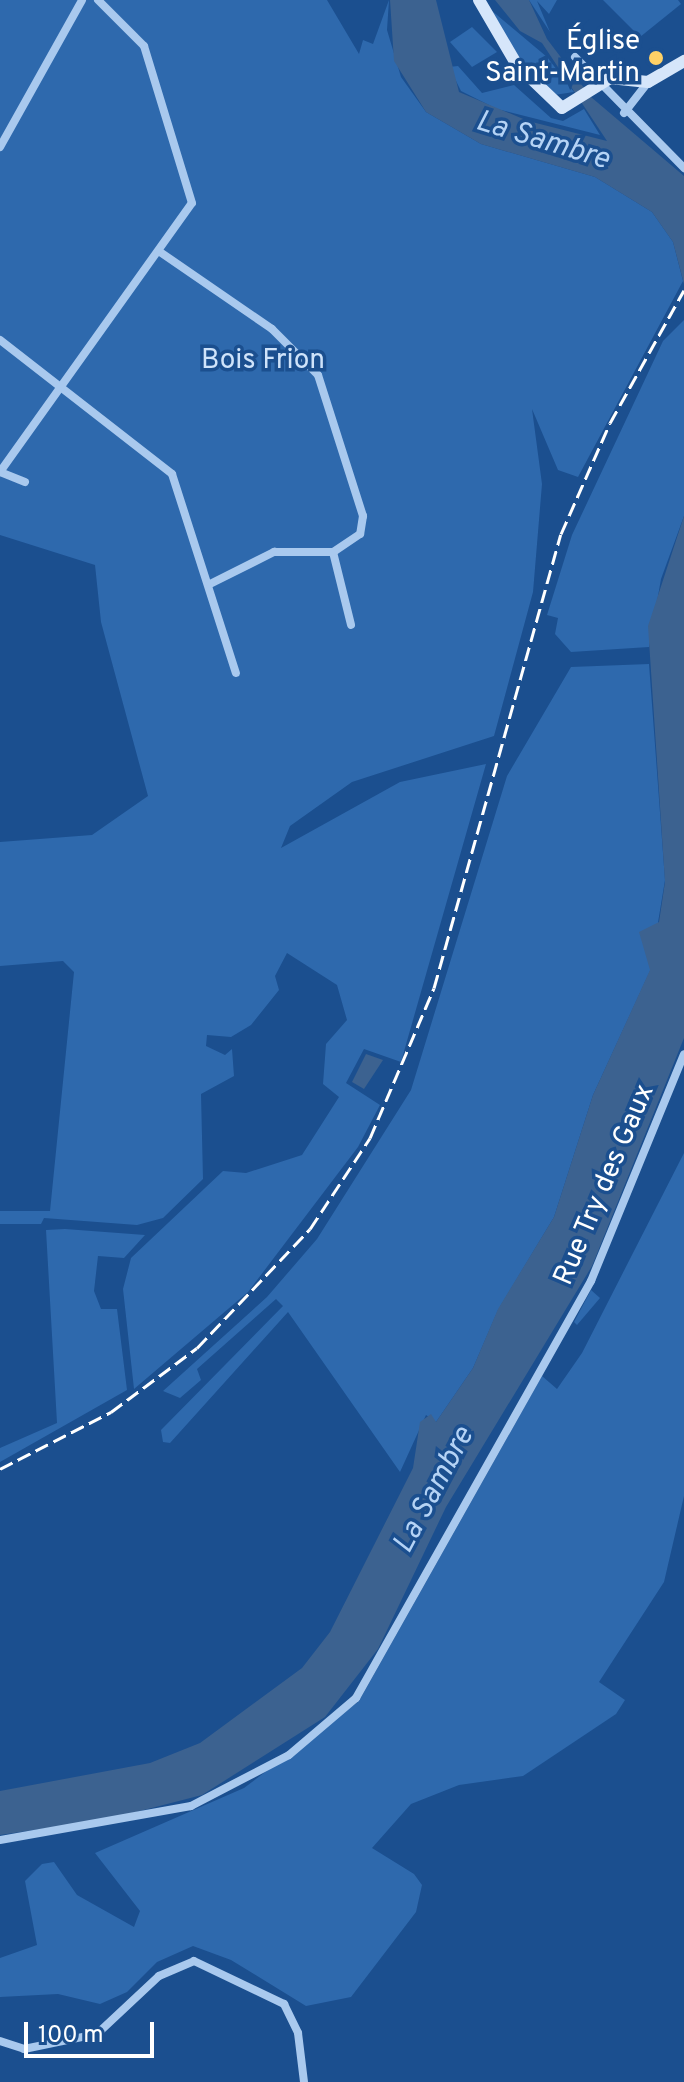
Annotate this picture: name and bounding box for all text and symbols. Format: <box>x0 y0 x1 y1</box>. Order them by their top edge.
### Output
place label: Église Saint-Martin <box>485 25 640 91</box>
marker: Église Saint-Martin <box>647 49 665 67</box>
water label: La Sambre <box>471 105 613 179</box>
park label: Bois Frion <box>201 344 325 378</box>
street label: Rue Try des Gaux <box>547 1079 663 1291</box>
water label: La Sambre <box>387 1422 483 1560</box>
scale bar <box>28 2006 158 2056</box>
text: 100 m <box>38 2021 104 2051</box>

